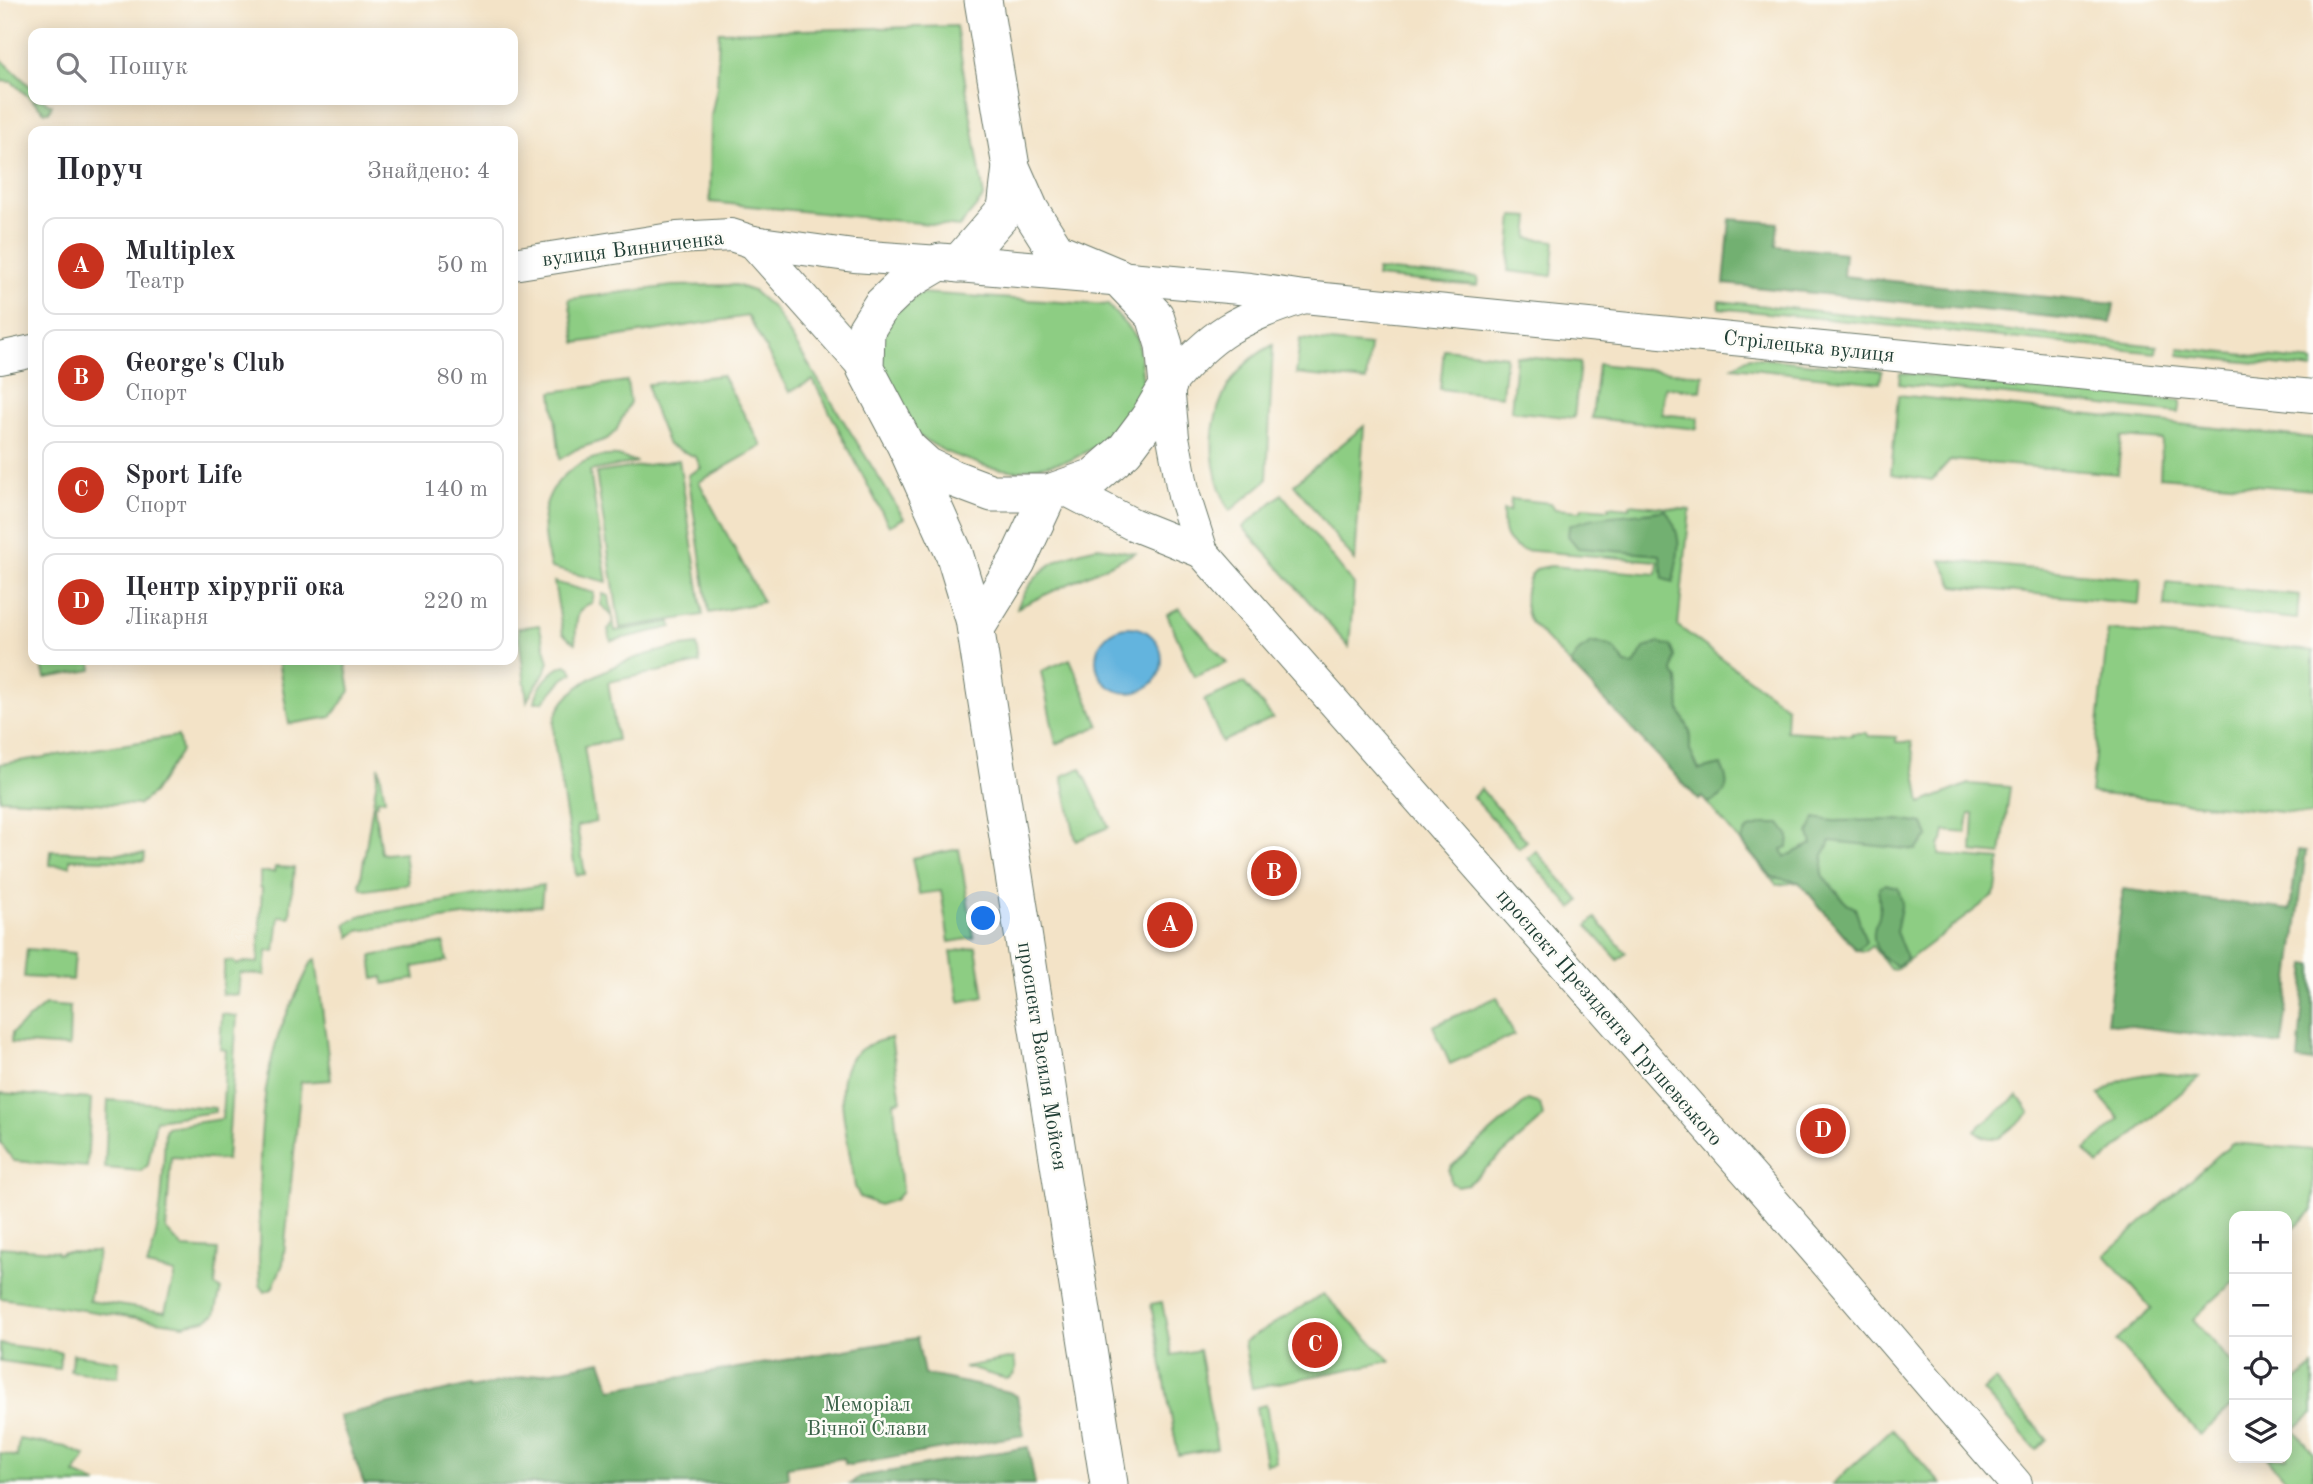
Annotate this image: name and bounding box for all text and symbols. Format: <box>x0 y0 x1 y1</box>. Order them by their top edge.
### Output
search box <box>28 28 518 105</box>
icon: search <box>52 48 90 86</box>
text: Пошук <box>108 54 188 80</box>
text: Поруч <box>56 156 143 186</box>
text: Знайдено: 4 <box>367 160 490 183</box>
street label: вулиця Винниченка <box>541 228 725 271</box>
text: Multiplex <box>125 239 236 265</box>
text: A <box>72 254 90 277</box>
text: 50 m <box>437 254 488 277</box>
text: Театр <box>125 270 185 293</box>
street label: Стрілецька вулиця <box>1722 328 1896 367</box>
text: George's Club <box>125 351 285 377</box>
text: B <box>73 366 89 389</box>
text: 80 m <box>437 366 488 389</box>
text: Спорт <box>125 382 187 405</box>
text: Sport Life <box>125 463 243 489</box>
text: C <box>73 478 89 501</box>
text: 140 m <box>423 478 488 501</box>
text: Спорт <box>125 494 187 517</box>
text: Центр хірургії ока <box>125 575 345 601</box>
text: D <box>72 590 90 613</box>
text: 220 m <box>423 590 488 613</box>
text: Лікарня <box>125 606 209 629</box>
pin: B <box>1251 847 1297 899</box>
street label: проспект Президента Грушевського <box>1492 886 1726 1150</box>
pin: A <box>1147 899 1193 951</box>
your location <box>966 901 1000 935</box>
street label: проспект Василя Мойсея <box>1013 940 1070 1172</box>
pin: D <box>1800 1105 1846 1157</box>
map controls <box>2229 1211 2292 1463</box>
button: + <box>2229 1211 2292 1274</box>
button: − <box>2229 1274 2292 1337</box>
pin: C <box>1292 1319 1338 1371</box>
button: locate <box>2229 1337 2292 1400</box>
park label: Меморіал Вічної Слави <box>807 1395 927 1440</box>
button: layers <box>2229 1400 2292 1463</box>

